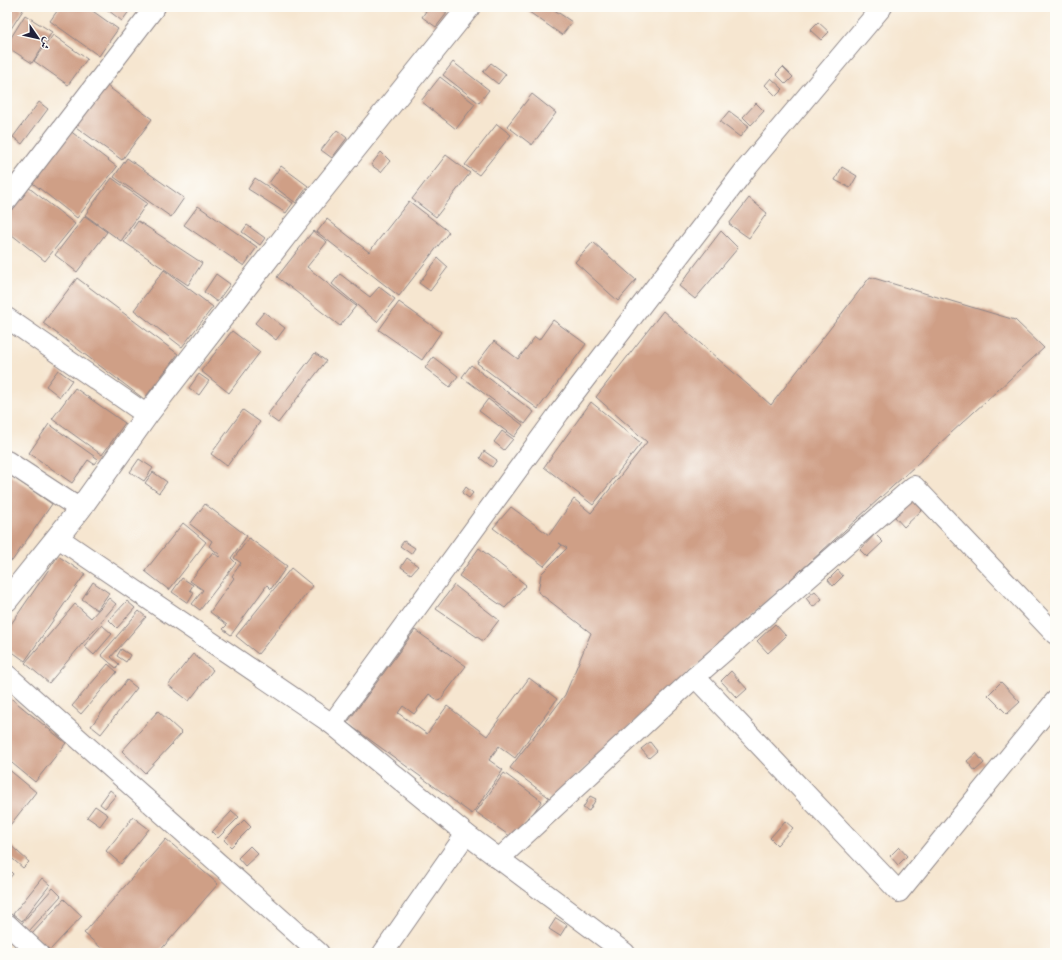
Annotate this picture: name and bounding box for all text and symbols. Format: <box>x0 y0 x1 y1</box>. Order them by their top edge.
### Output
north arrow <box>18 18 58 58</box>
text: ش <box>37 35 54 52</box>

